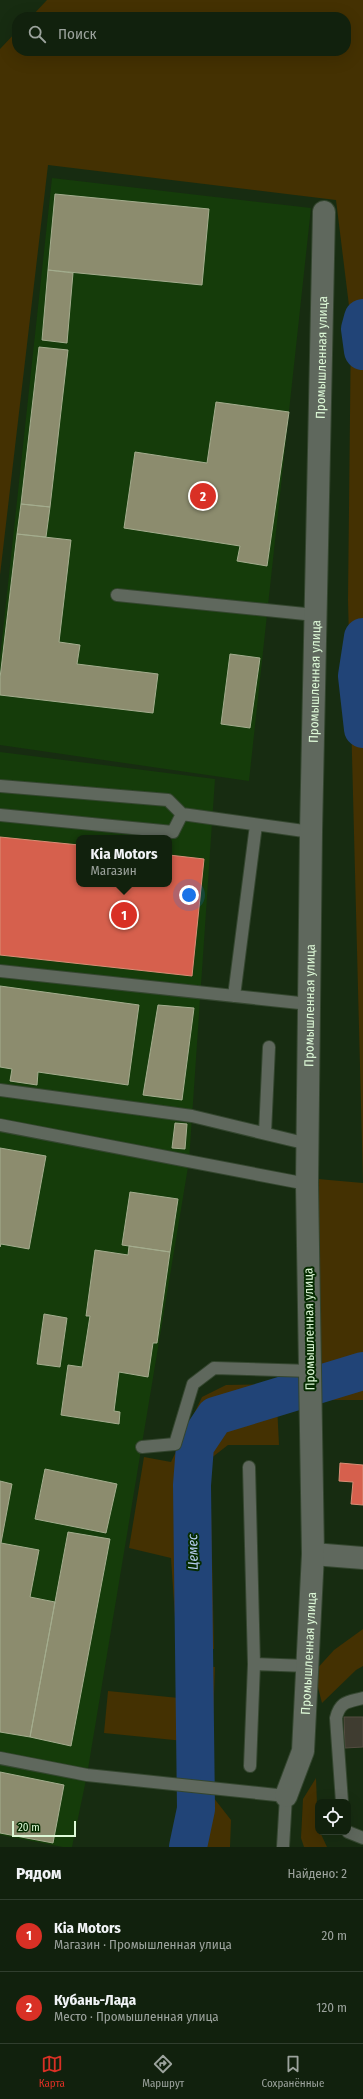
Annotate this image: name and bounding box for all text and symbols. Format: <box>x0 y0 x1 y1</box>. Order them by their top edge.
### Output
search box <box>12 12 351 56</box>
icon: search <box>26 23 48 45</box>
text: Поиск <box>58 25 96 43</box>
street label: Промышленная улица <box>312 296 330 419</box>
pin: 2 <box>190 481 216 511</box>
street label: Промышленная улица <box>305 620 323 743</box>
popup <box>76 835 172 887</box>
text: Kia Motors <box>91 845 157 863</box>
text: Магазин <box>91 863 137 878</box>
your location <box>179 885 199 905</box>
pin: 1 <box>111 900 137 930</box>
street label: Промышленная улица <box>301 944 317 1067</box>
street label: Промышленная улица <box>300 1267 318 1391</box>
water label: Цемес <box>184 1533 202 1570</box>
street label: Промышленная улица <box>297 1591 319 1715</box>
map controls <box>315 1799 351 1835</box>
button: locate <box>315 1799 351 1835</box>
scale bar <box>12 1819 76 1838</box>
text: 20 m <box>18 1821 40 1834</box>
text: Рядом <box>16 1863 61 1884</box>
text: Найдено: 2 <box>288 1866 347 1881</box>
text: Kia Motors <box>54 1919 121 1937</box>
text: 1 <box>26 1928 32 1943</box>
text: 20 m <box>321 1928 347 1943</box>
text: Магазин · Промышленная улица <box>54 1937 232 1952</box>
text: Кубань-Лада <box>54 1991 136 2009</box>
text: 2 <box>26 2000 32 2015</box>
text: 120 m <box>316 2000 347 2015</box>
text: Место · Промышленная улица <box>54 2009 219 2024</box>
tab: Карта <box>39 2053 65 2090</box>
tab: Маршрут <box>142 2053 184 2090</box>
tab: Сохранённые <box>262 2053 324 2090</box>

